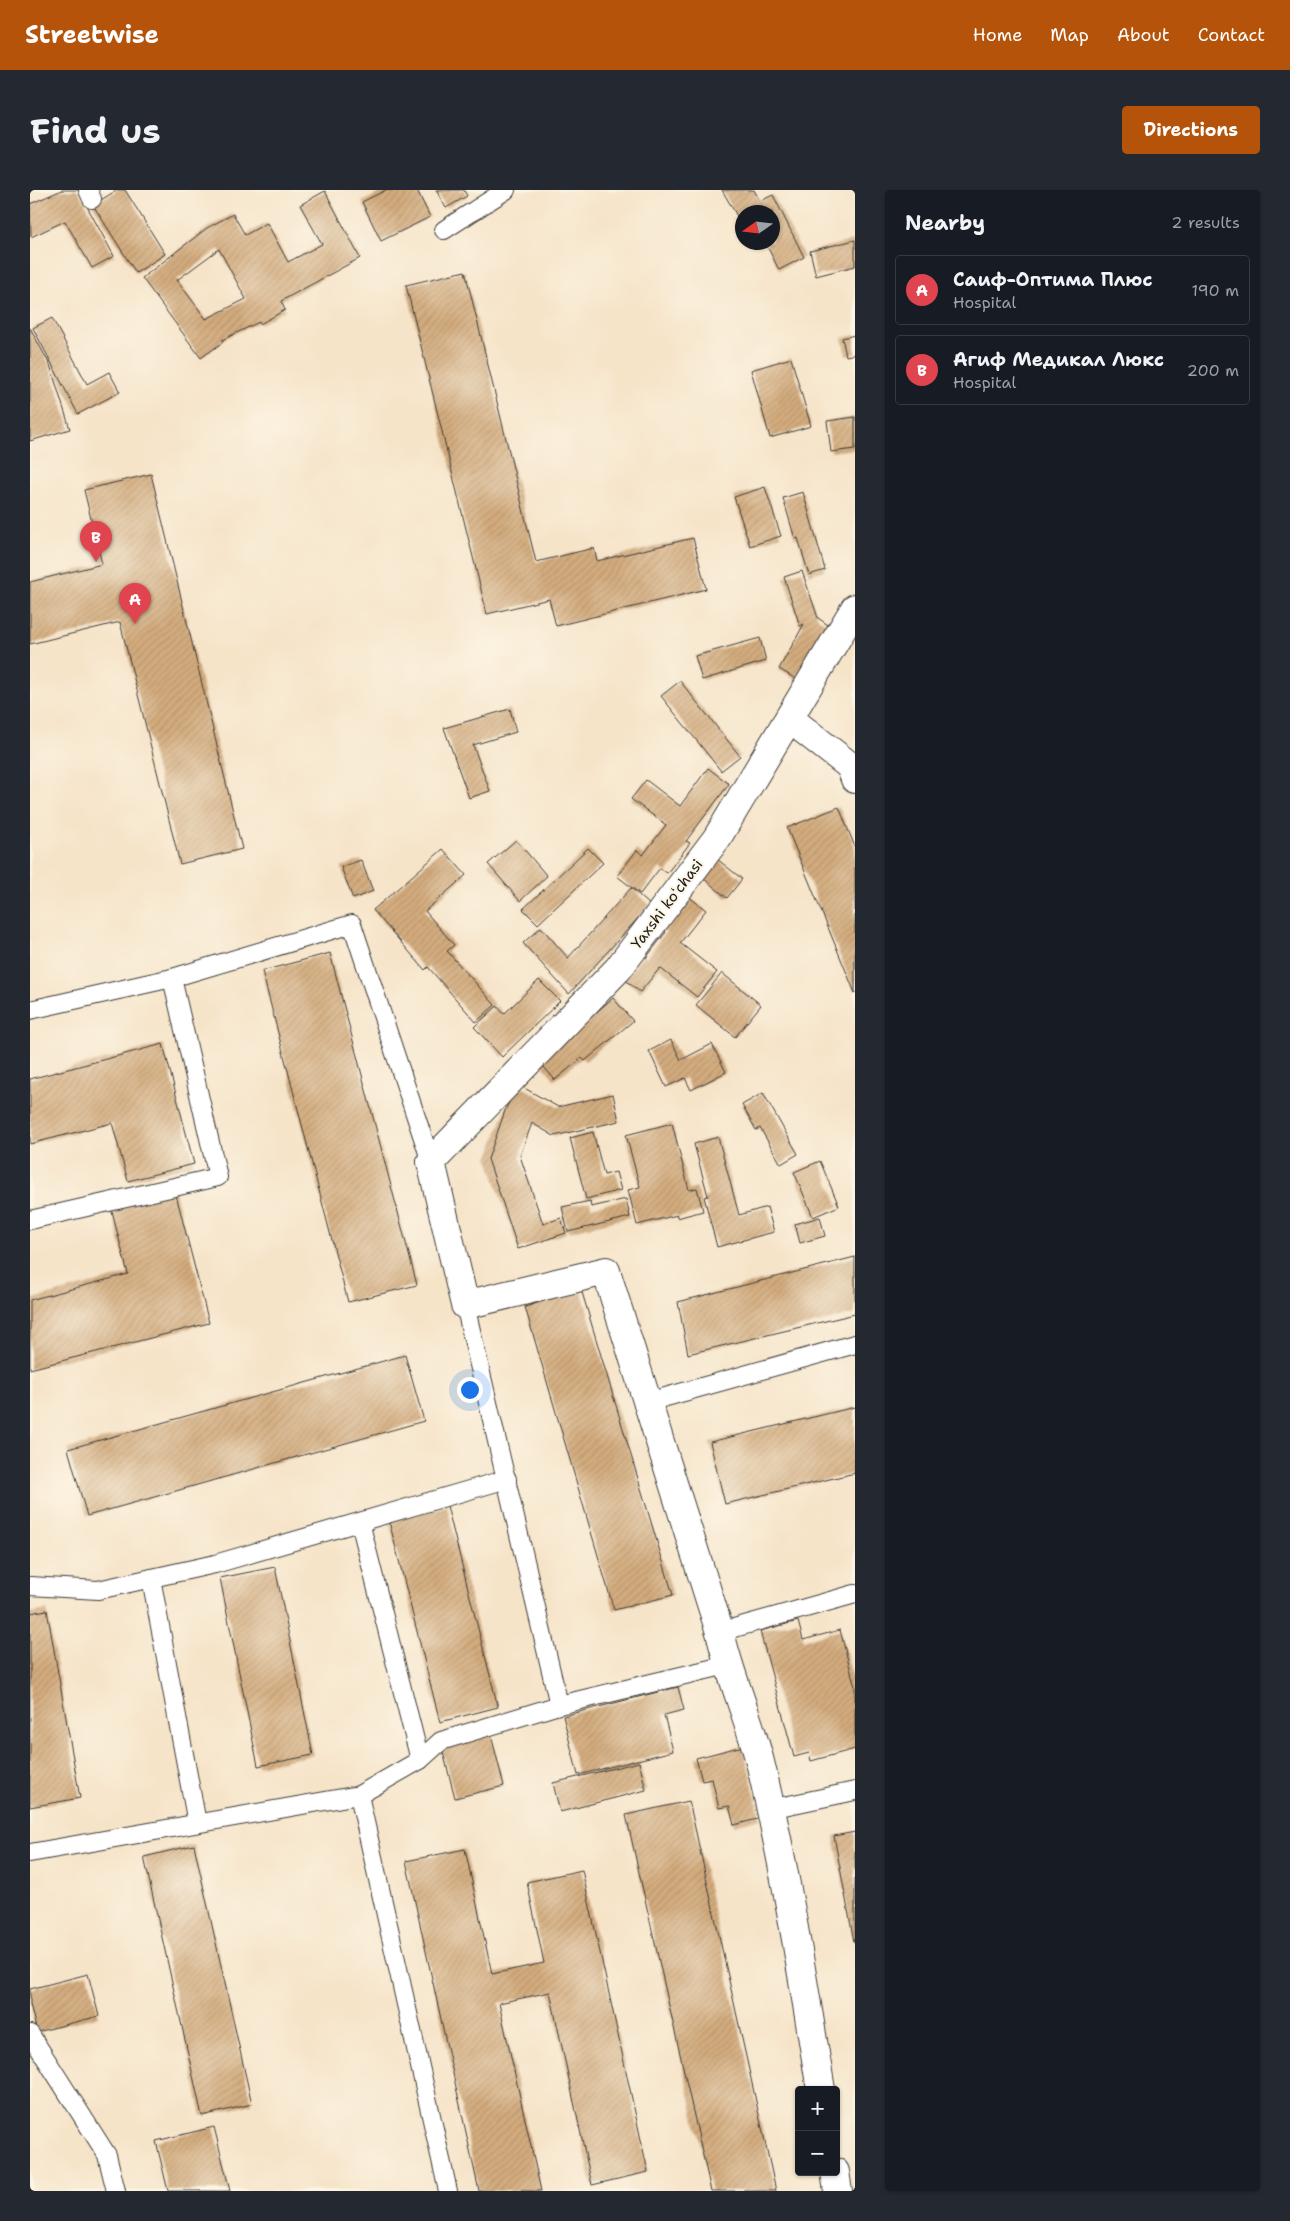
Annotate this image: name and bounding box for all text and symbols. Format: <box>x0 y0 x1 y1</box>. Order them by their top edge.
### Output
text: Streetwise <box>25 19 159 51</box>
text: Home <box>973 23 1022 47</box>
text: Map <box>1050 23 1089 47</box>
text: About <box>1117 23 1170 47</box>
text: Contact <box>1198 23 1265 47</box>
button: Directions <box>1122 106 1260 154</box>
text: Find us <box>30 107 161 154</box>
north arrow <box>735 205 780 250</box>
text: Nearby <box>905 209 985 237</box>
text: 2 results <box>1171 212 1240 233</box>
text: Саиф-Оптима Плюс <box>953 267 1153 292</box>
text: A <box>916 280 928 301</box>
text: 190 m <box>1192 280 1239 301</box>
text: Hospital <box>953 292 1016 313</box>
text: Агиф Медикал Люкс <box>953 347 1164 372</box>
text: B <box>917 360 927 381</box>
text: 200 m <box>1187 360 1239 381</box>
text: Hospital <box>953 372 1016 393</box>
pin: B <box>80 521 112 562</box>
pin: A <box>119 583 151 624</box>
street label: Yaxshi koʻchasi <box>627 855 707 953</box>
your location <box>457 1377 483 1403</box>
map controls <box>795 2086 840 2176</box>
button: + <box>795 2086 840 2131</box>
button: − <box>795 2131 840 2176</box>

